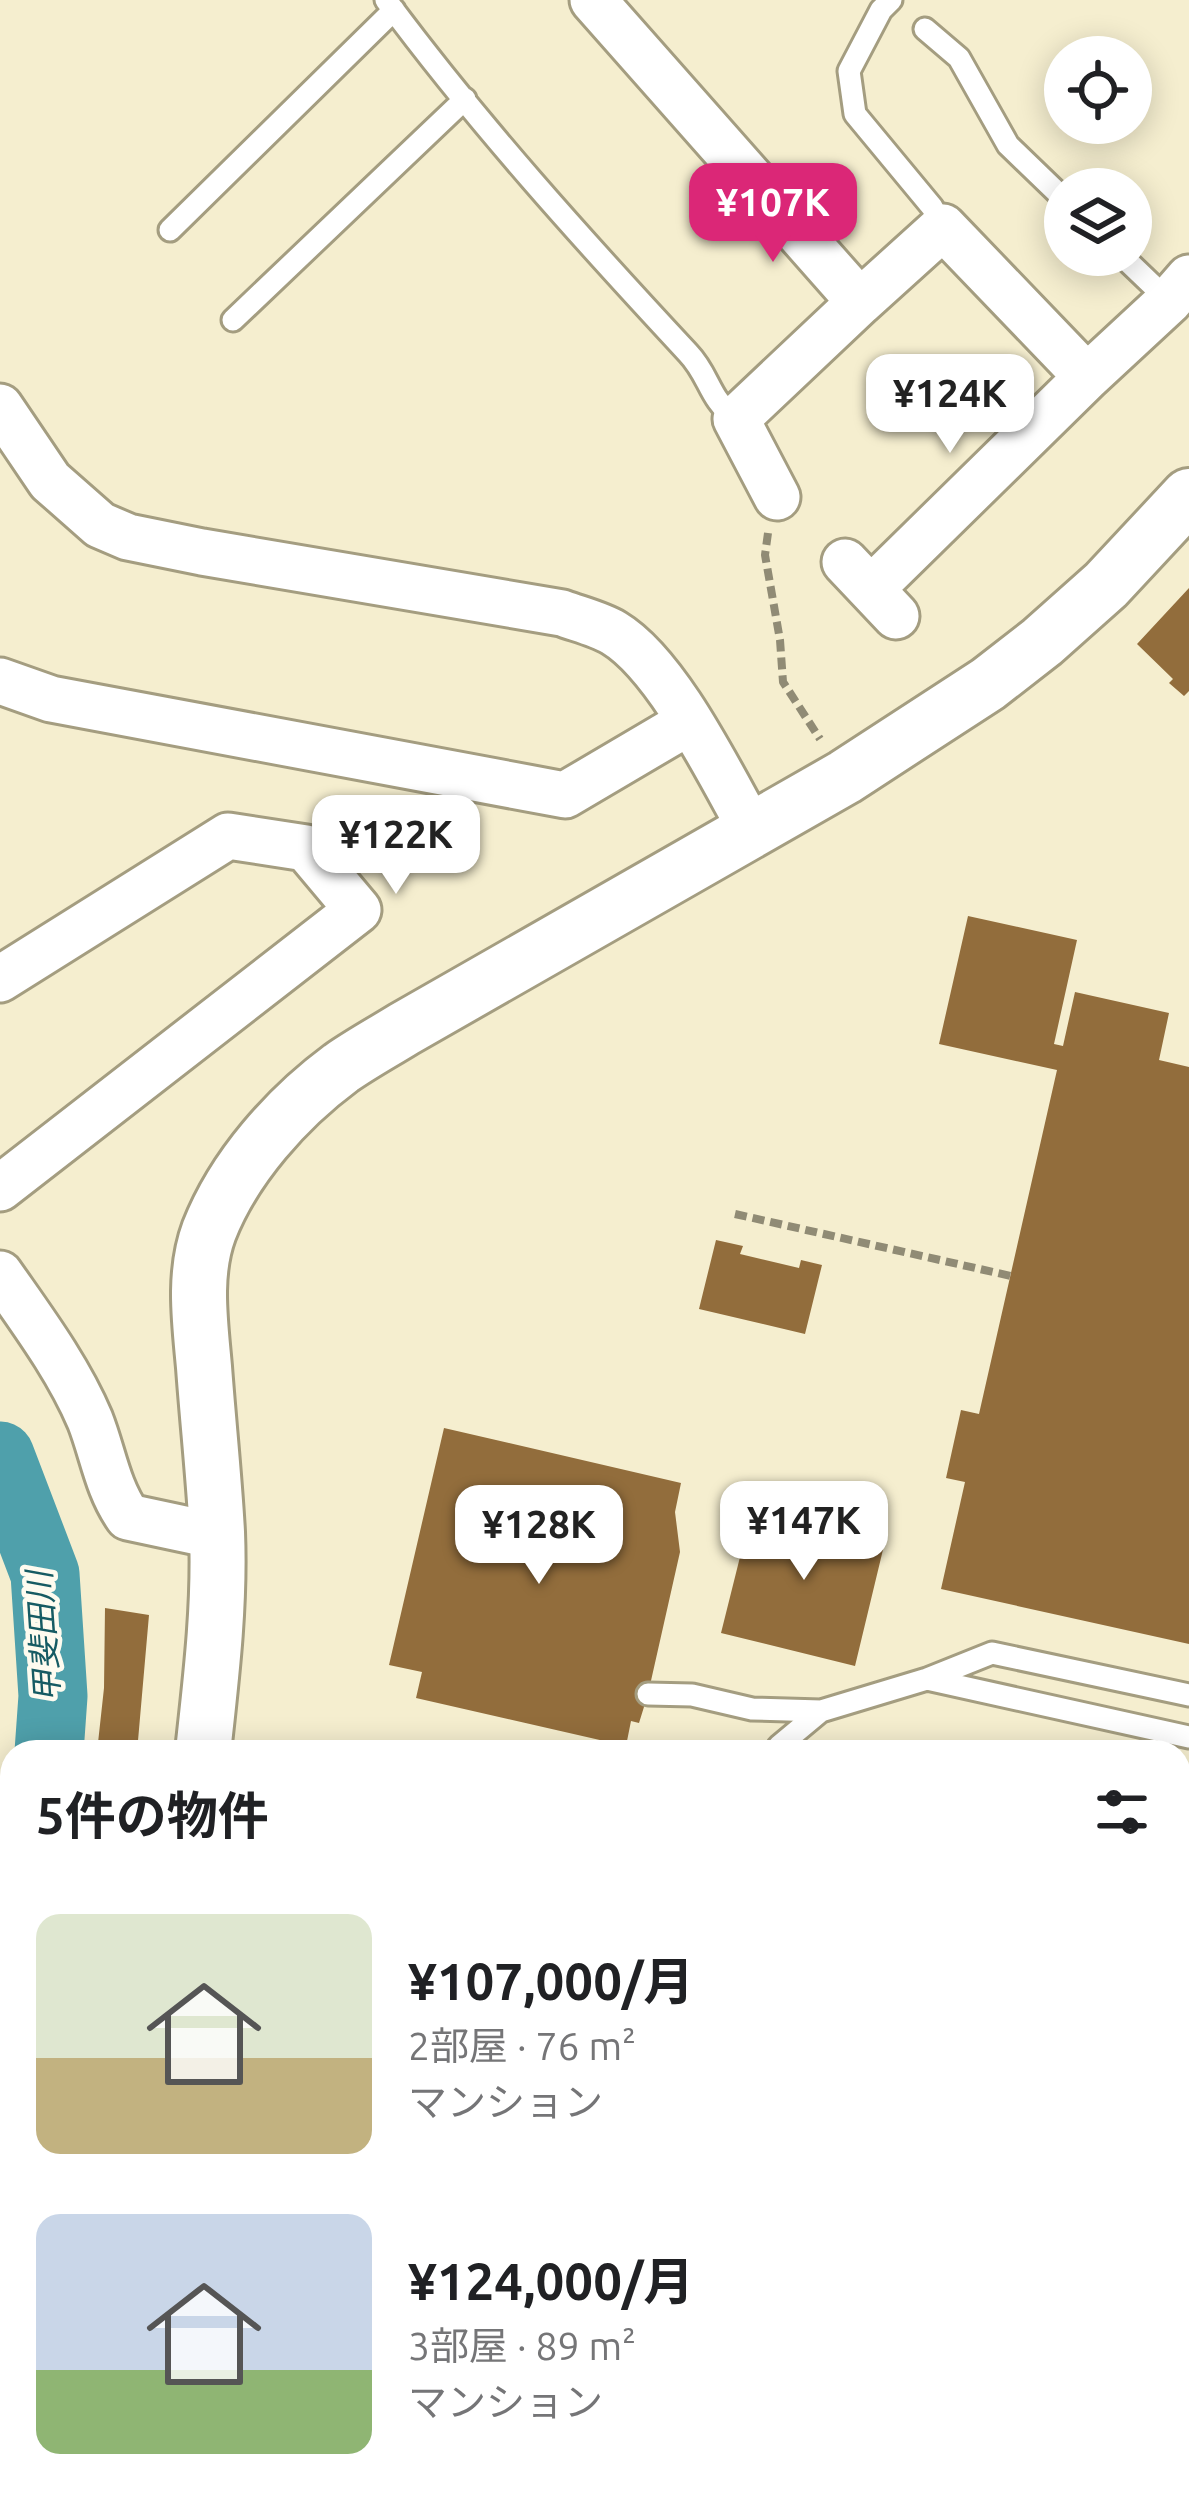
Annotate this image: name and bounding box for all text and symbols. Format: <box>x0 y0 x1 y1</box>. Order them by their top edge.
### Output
map controls <box>1044 36 1152 276</box>
button: locate <box>1044 36 1152 144</box>
pin: ¥107K <box>689 163 857 265</box>
button: layers <box>1044 168 1152 276</box>
text: ¥107K <box>716 180 830 223</box>
pin: ¥124K <box>866 354 1034 456</box>
text: ¥124K <box>893 371 1007 414</box>
pin: ¥122K <box>312 795 480 897</box>
text: ¥122K <box>339 812 453 855</box>
pin: ¥147K <box>720 1481 888 1583</box>
pin: ¥128K <box>455 1485 623 1587</box>
text: ¥147K <box>747 1498 861 1541</box>
text: ¥128K <box>482 1502 596 1545</box>
water label: 甲斐田川 <box>19 1567 66 1704</box>
icon: filters <box>1089 1779 1155 1845</box>
text: 5件の物件 <box>36 1786 269 1844</box>
text: ¥107,000/月 <box>408 1952 694 2010</box>
icon: home <box>132 1962 276 2106</box>
text: 2部屋 · 76 m² <box>408 2024 636 2067</box>
text: マンション <box>408 2080 603 2123</box>
text: ¥124,000/月 <box>408 2252 694 2310</box>
icon: home <box>132 2262 276 2406</box>
text: 3部屋 · 89 m² <box>408 2324 636 2367</box>
text: マンション <box>408 2380 603 2423</box>

